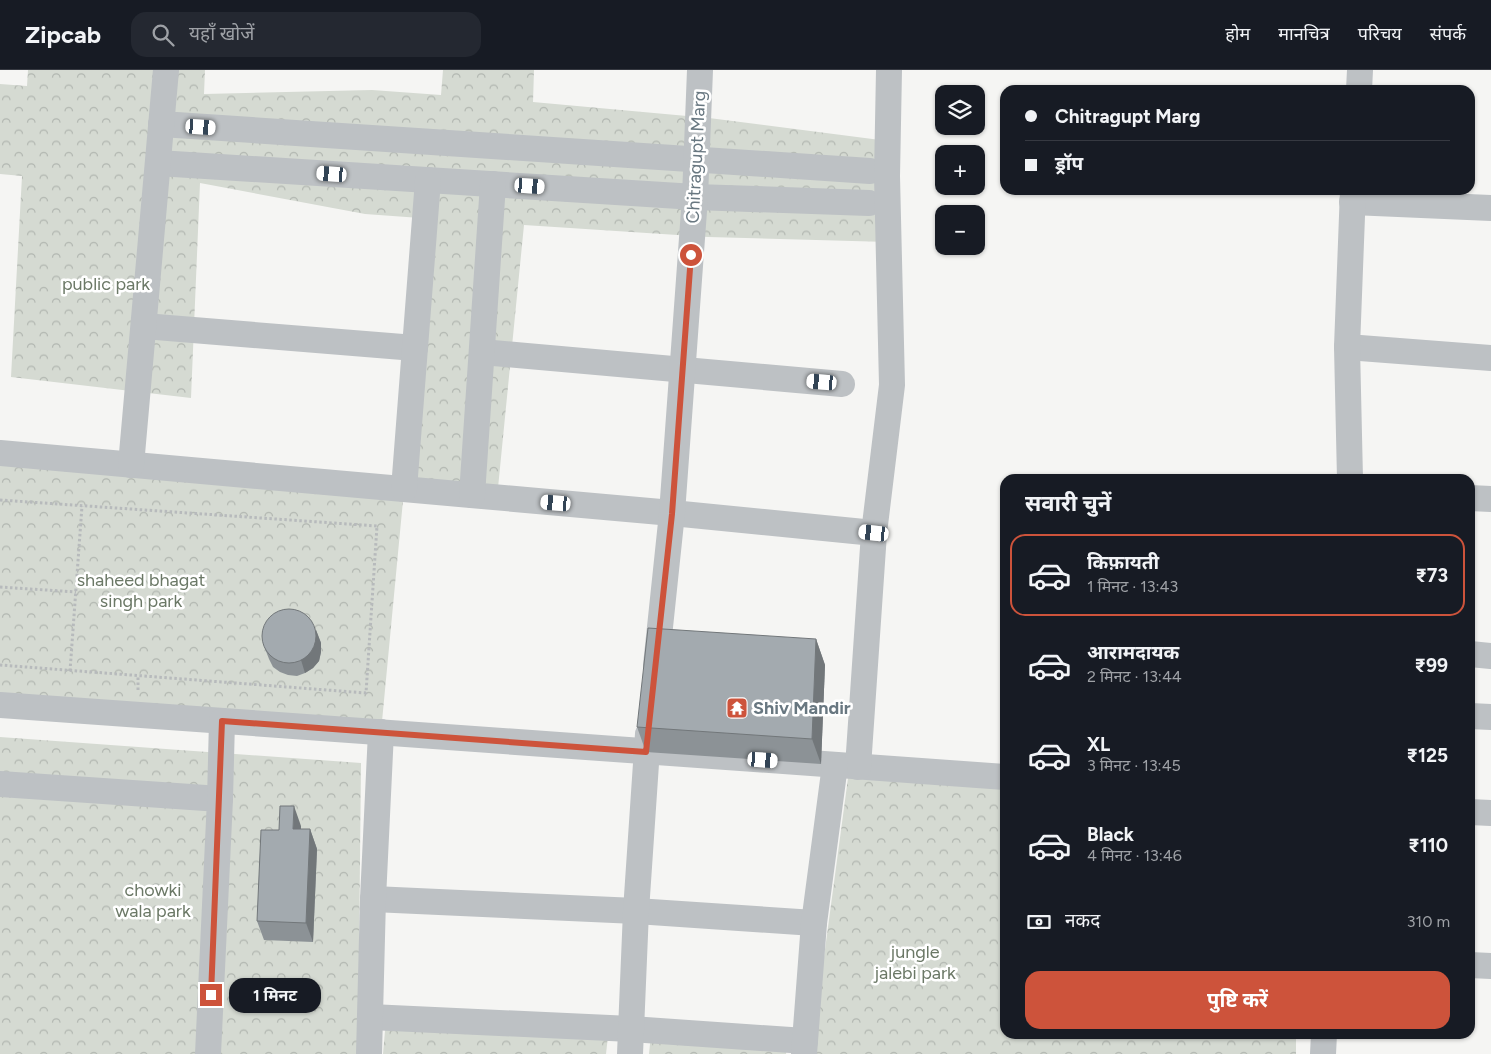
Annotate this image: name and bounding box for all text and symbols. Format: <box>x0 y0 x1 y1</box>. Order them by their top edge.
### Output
search box <box>131 12 481 57</box>
text: Zipcab <box>25 20 101 49</box>
icon: search <box>149 21 177 49</box>
text: यहाँ खोजें <box>189 22 254 45</box>
text: होम <box>1225 23 1250 45</box>
text: मानचित्र <box>1278 23 1330 45</box>
text: परिचय <box>1358 23 1402 45</box>
text: संपर्क <box>1430 23 1466 45</box>
map controls <box>935 85 985 255</box>
button: layers <box>935 85 985 135</box>
street label: Chitragupt Marg <box>682 90 710 224</box>
text: Chitragupt Marg <box>1055 105 1200 128</box>
car <box>185 118 216 136</box>
button: + <box>935 145 985 195</box>
text: ड्रॉप <box>1055 152 1083 175</box>
car <box>316 165 347 183</box>
car <box>514 177 545 195</box>
button: − <box>935 205 985 255</box>
route start <box>680 244 702 266</box>
park label: public park <box>62 273 150 295</box>
car <box>806 373 837 391</box>
text: सवारी चुनें <box>1025 490 1111 517</box>
car <box>540 494 571 512</box>
car <box>858 524 889 542</box>
text: किफ़ायती <box>1087 551 1159 574</box>
icon: car <box>1027 553 1072 598</box>
text: ₹73 <box>1415 564 1448 587</box>
park label: shaheed bhagat singh park <box>77 569 206 612</box>
text: 1 मिनट · 13:43 <box>1087 577 1178 596</box>
text: आरामदायक <box>1087 641 1179 664</box>
icon: car <box>1027 643 1072 688</box>
text: ₹99 <box>1415 654 1448 677</box>
text: 2 मिनट · 13:44 <box>1087 667 1182 686</box>
temple icon: Shiv Mandir <box>725 696 749 720</box>
place label: Shiv Mandir <box>753 697 851 719</box>
icon: car <box>1027 733 1072 778</box>
text: XL <box>1087 733 1110 756</box>
text: ₹125 <box>1407 744 1448 767</box>
car <box>747 751 778 769</box>
text: 3 मिनट · 13:45 <box>1087 756 1181 775</box>
icon: car <box>1027 823 1072 868</box>
text: Black <box>1087 823 1134 846</box>
text: ₹110 <box>1408 834 1448 857</box>
text: 4 मिनट · 13:46 <box>1087 846 1182 865</box>
park label: chowki wala park <box>115 879 191 922</box>
icon: cash <box>1025 908 1053 936</box>
text: नकद <box>1065 909 1100 932</box>
text: 310 m <box>1407 912 1450 931</box>
park label: jungle jalebi park <box>873 941 956 984</box>
button: पुष्टि करें <box>1025 971 1450 1029</box>
callout: 1 मिनट <box>228 978 321 1012</box>
route end <box>200 984 222 1006</box>
text: 1 मिनट <box>253 986 297 1005</box>

